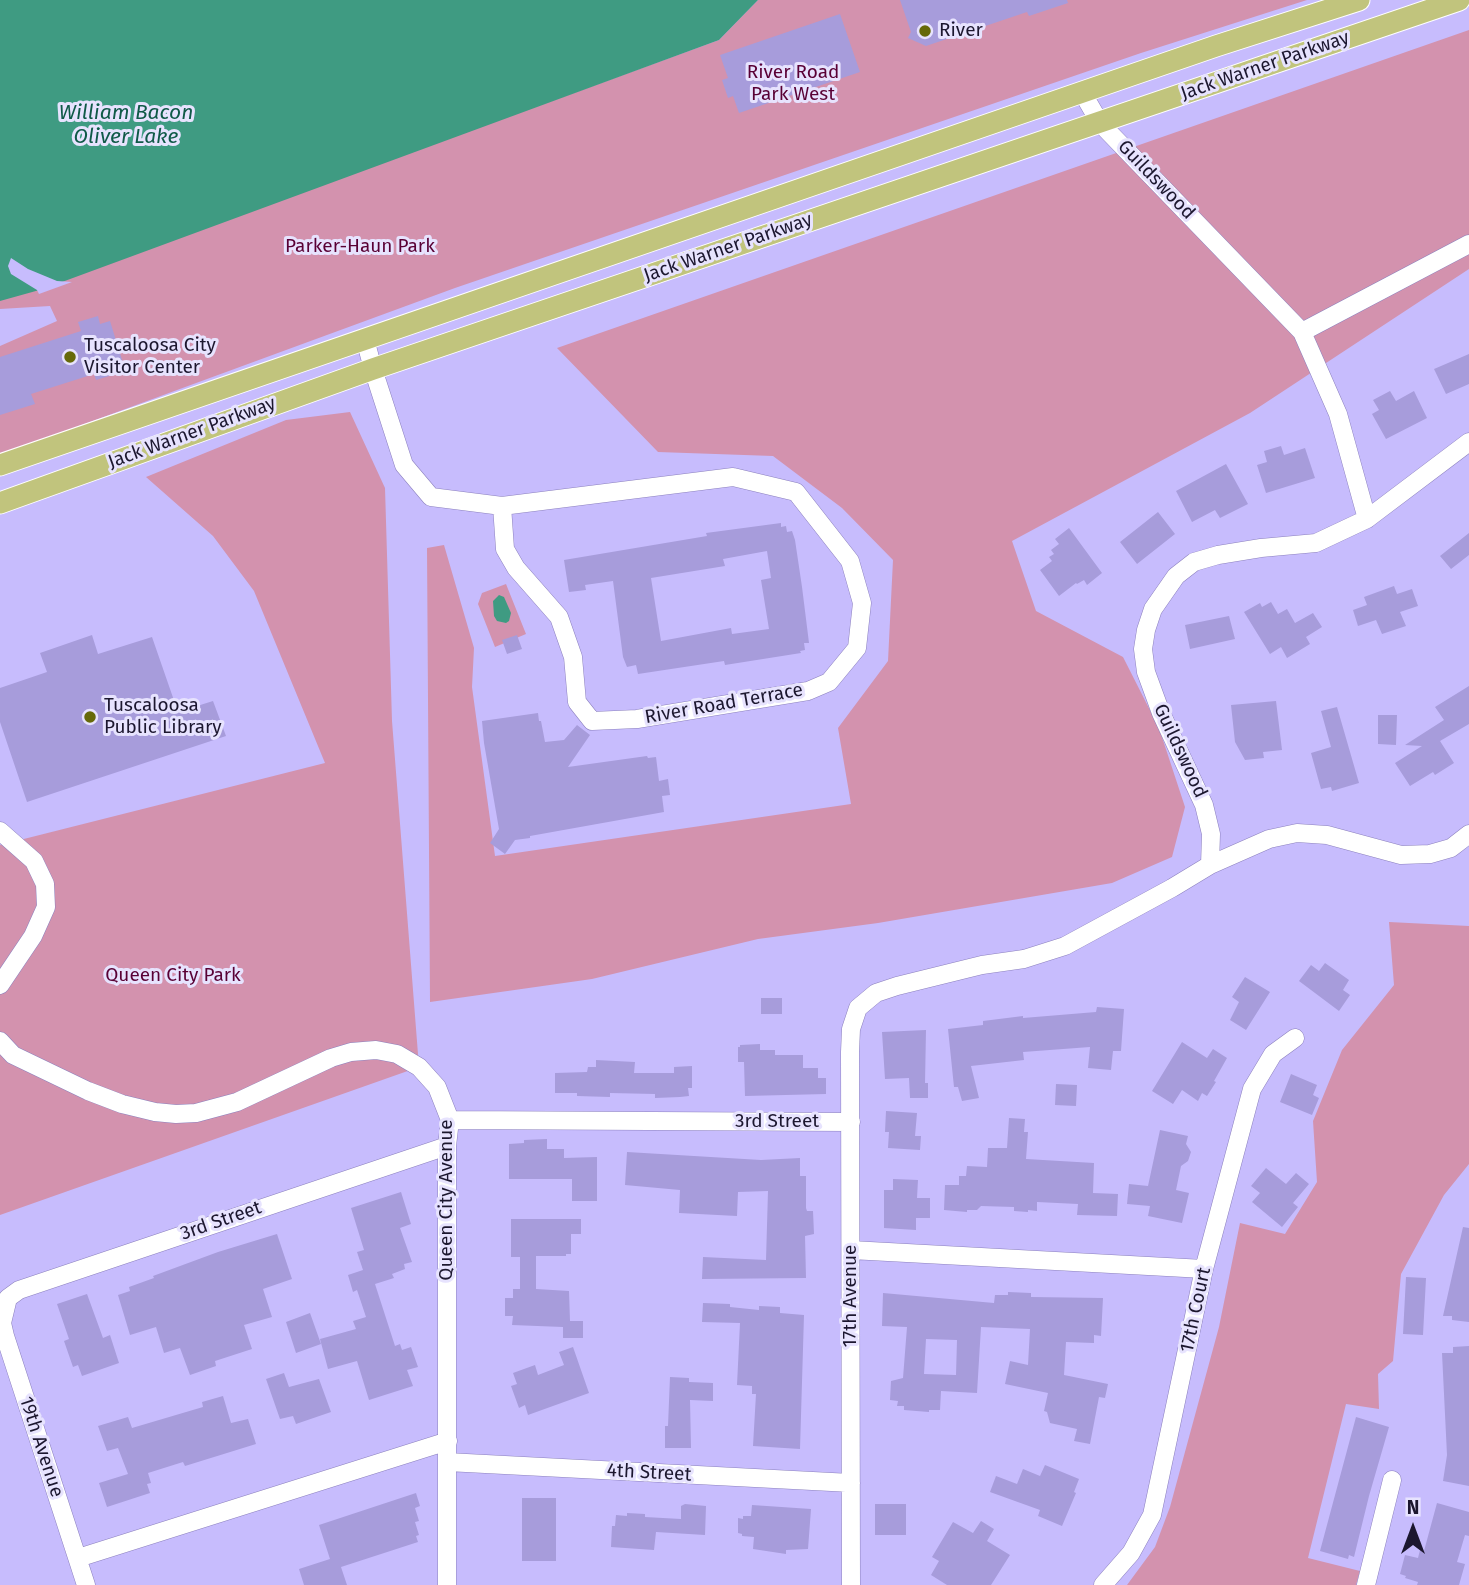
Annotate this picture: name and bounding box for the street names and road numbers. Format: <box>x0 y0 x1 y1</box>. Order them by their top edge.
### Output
street label: Jack Warner Parkway <box>1178 26 1352 106</box>
street label: Guildswood <box>1113 136 1199 224</box>
street label: Jack Warner Parkway <box>641 208 815 288</box>
street label: Jack Warner Parkway <box>105 392 279 474</box>
street label: River Road Terrace <box>643 679 805 729</box>
street label: Guildswood <box>1148 700 1212 802</box>
street label: 3rd Street <box>735 1111 819 1133</box>
street label: Queen City Avenue <box>436 1119 458 1281</box>
street label: 3rd Street <box>177 1197 265 1245</box>
street label: 17th Avenue <box>840 1245 862 1347</box>
street label: 17th Court <box>1176 1265 1216 1355</box>
street label: 19th Avenue <box>14 1394 68 1500</box>
street label: 4th Street <box>606 1459 692 1487</box>

